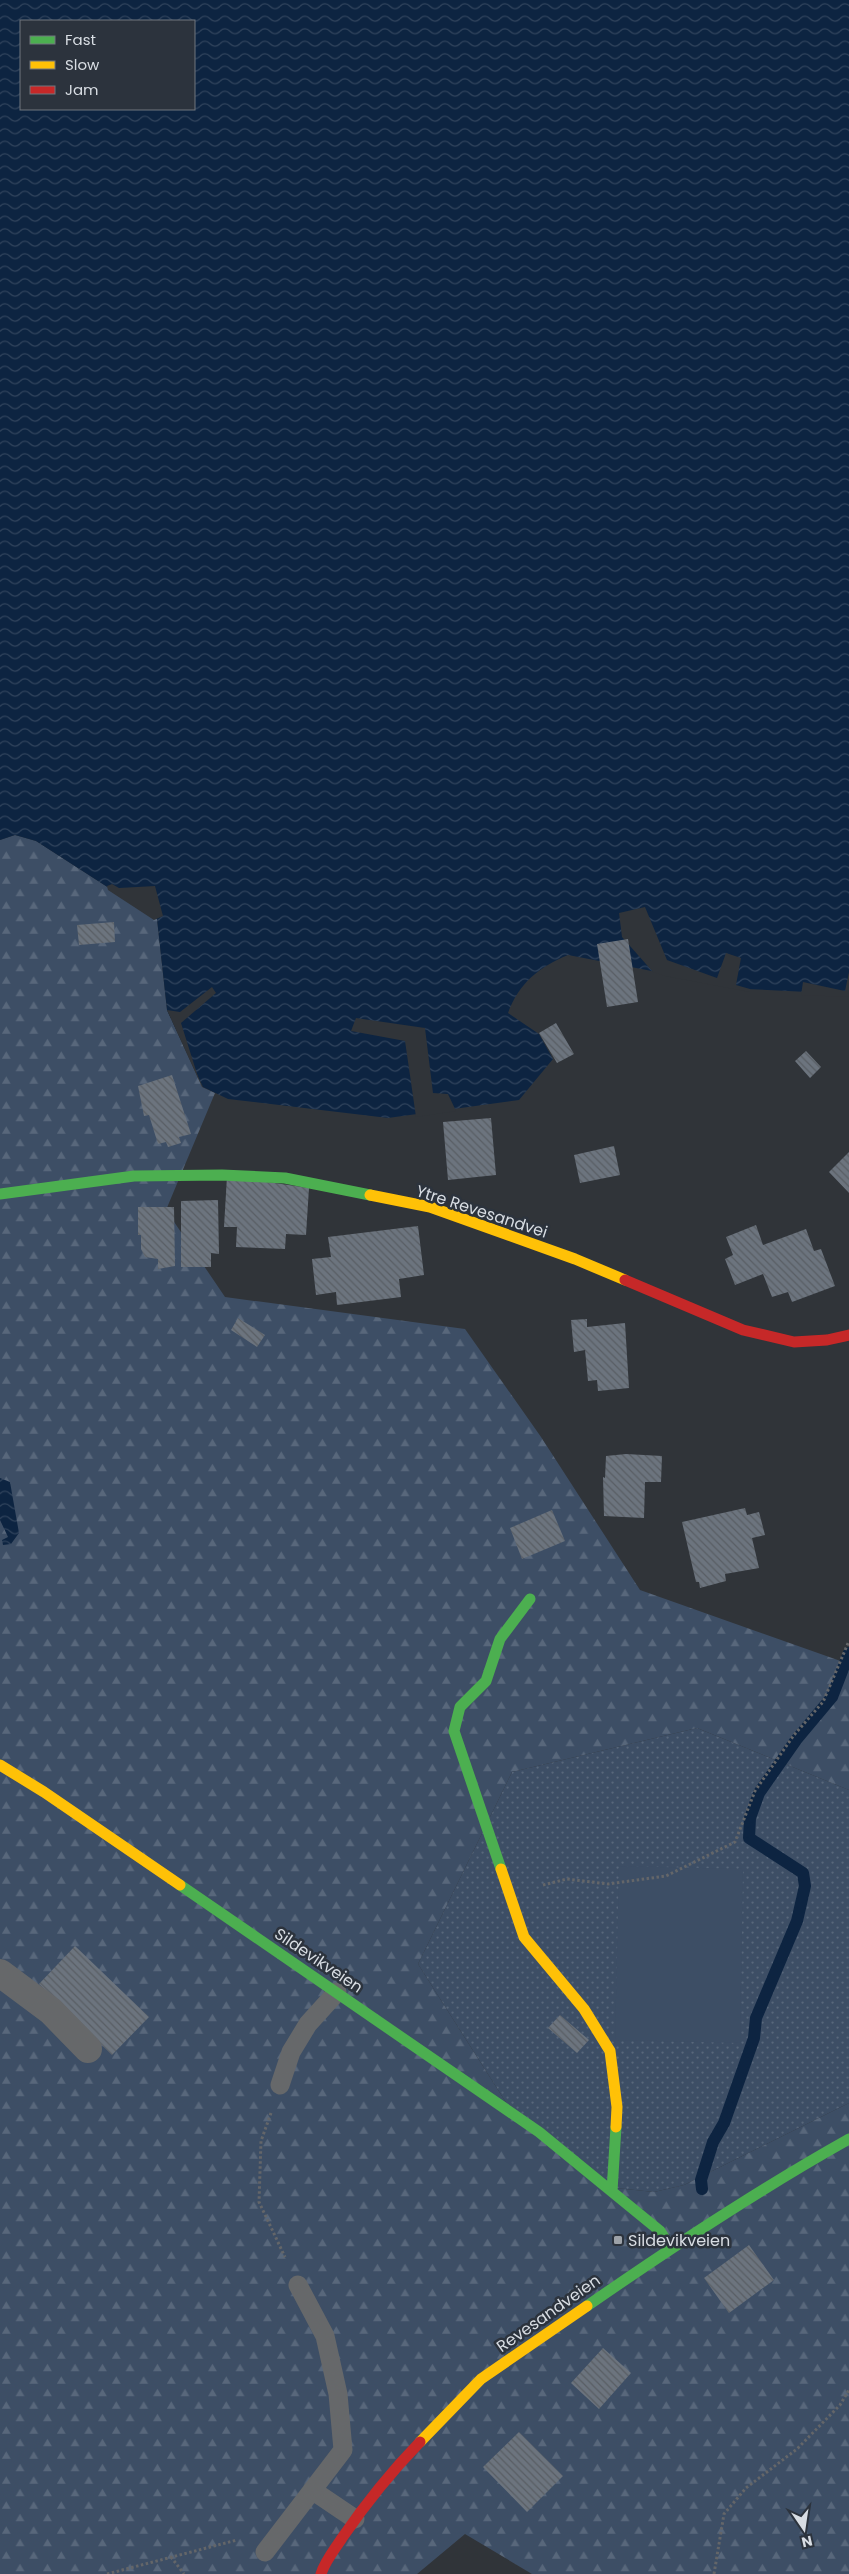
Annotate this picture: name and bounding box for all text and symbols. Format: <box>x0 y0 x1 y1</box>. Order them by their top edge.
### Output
legend <box>20 20 195 110</box>
text: Fast <box>65 29 96 50</box>
text: Slow <box>65 54 100 75</box>
text: Jam <box>65 79 99 100</box>
street label: Ytre Revesandvei <box>413 1179 551 1244</box>
street label: Sildevikveien <box>270 1922 367 1999</box>
place label: Sildevikveien <box>628 2229 730 2252</box>
marker: Sildevikveien <box>612 2234 624 2246</box>
street label: Revesandveien <box>492 2269 605 2358</box>
north arrow <box>779 2504 829 2554</box>
text: N <box>800 2531 814 2553</box>

